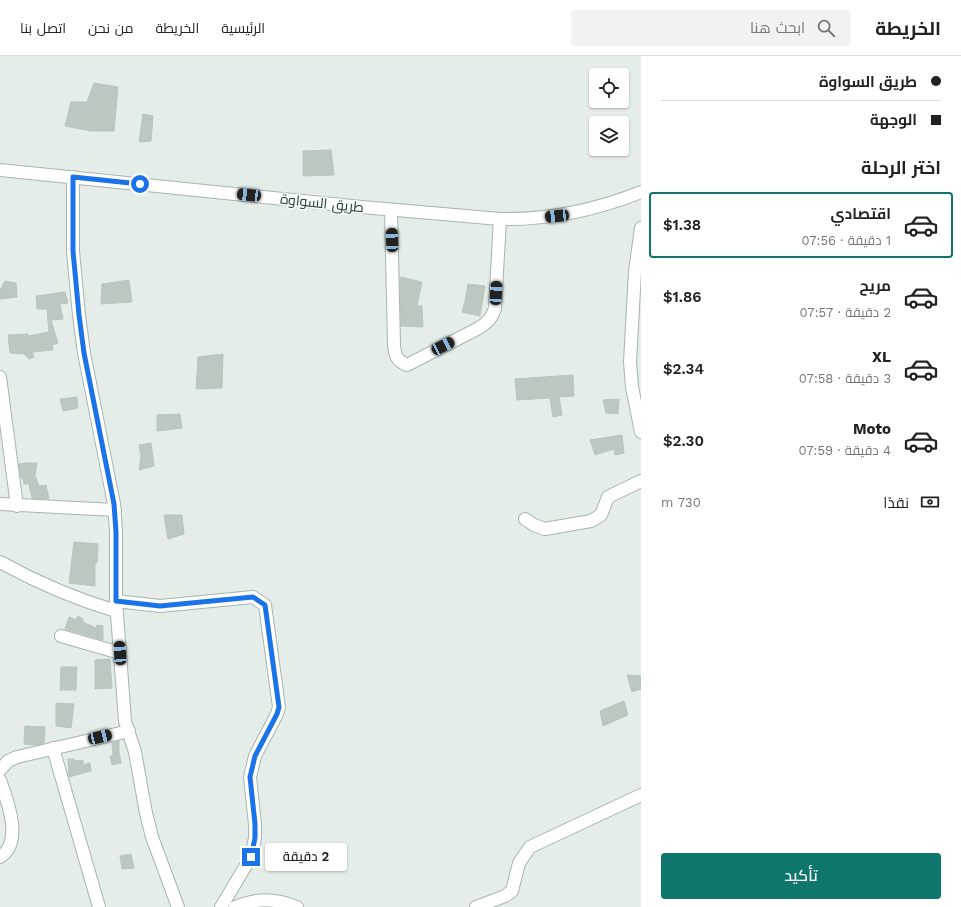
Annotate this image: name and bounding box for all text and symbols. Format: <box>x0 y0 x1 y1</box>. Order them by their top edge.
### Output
search box <box>571 10 851 46</box>
icon: search <box>815 17 837 39</box>
text: الخريطة <box>875 17 941 40</box>
text: ابحث هنا <box>750 19 805 37</box>
text: اتصل بنا <box>20 20 66 36</box>
text: من نحن <box>88 20 134 36</box>
text: الخريطة <box>156 20 199 36</box>
text: الرئيسية <box>221 20 265 36</box>
map controls <box>589 68 629 156</box>
button: locate <box>589 68 629 108</box>
text: طريق السواوة <box>819 73 917 91</box>
text: الوجهة <box>870 111 917 129</box>
button: layers <box>589 116 629 156</box>
text: اختر الرحلة <box>861 157 941 178</box>
route start <box>131 175 149 193</box>
car <box>236 188 262 202</box>
street label: طريق السواوة <box>279 191 365 216</box>
text: اقتصادي <box>831 205 891 223</box>
icon: car <box>903 207 939 243</box>
car <box>544 209 570 223</box>
text: $1.38 <box>663 216 701 234</box>
car <box>386 228 398 252</box>
text: 1 دقيقة · 07:56 <box>801 233 891 248</box>
text: مريح <box>859 277 891 295</box>
icon: car <box>903 279 939 315</box>
car <box>489 281 503 305</box>
text: $1.86 <box>663 288 702 306</box>
text: 2 دقيقة · 07:57 <box>800 305 891 320</box>
car <box>430 335 456 357</box>
text: XL <box>872 348 891 366</box>
icon: car <box>903 351 939 387</box>
text: $2.34 <box>663 360 704 378</box>
text: 3 دقيقة · 07:58 <box>799 371 891 386</box>
text: Moto <box>853 420 891 438</box>
icon: car <box>903 423 939 459</box>
text: $2.30 <box>663 432 704 450</box>
text: 4 دقيقة · 07:59 <box>798 443 891 458</box>
icon: cash <box>919 491 941 513</box>
text: نقدًا <box>883 494 909 512</box>
text: 730 m <box>661 495 701 510</box>
car <box>113 641 127 665</box>
car <box>87 728 113 746</box>
callout: 2 دقيقة <box>265 843 347 871</box>
route end <box>242 848 260 866</box>
text: 2 دقيقة <box>283 849 329 864</box>
button: تأكيد <box>661 853 941 899</box>

